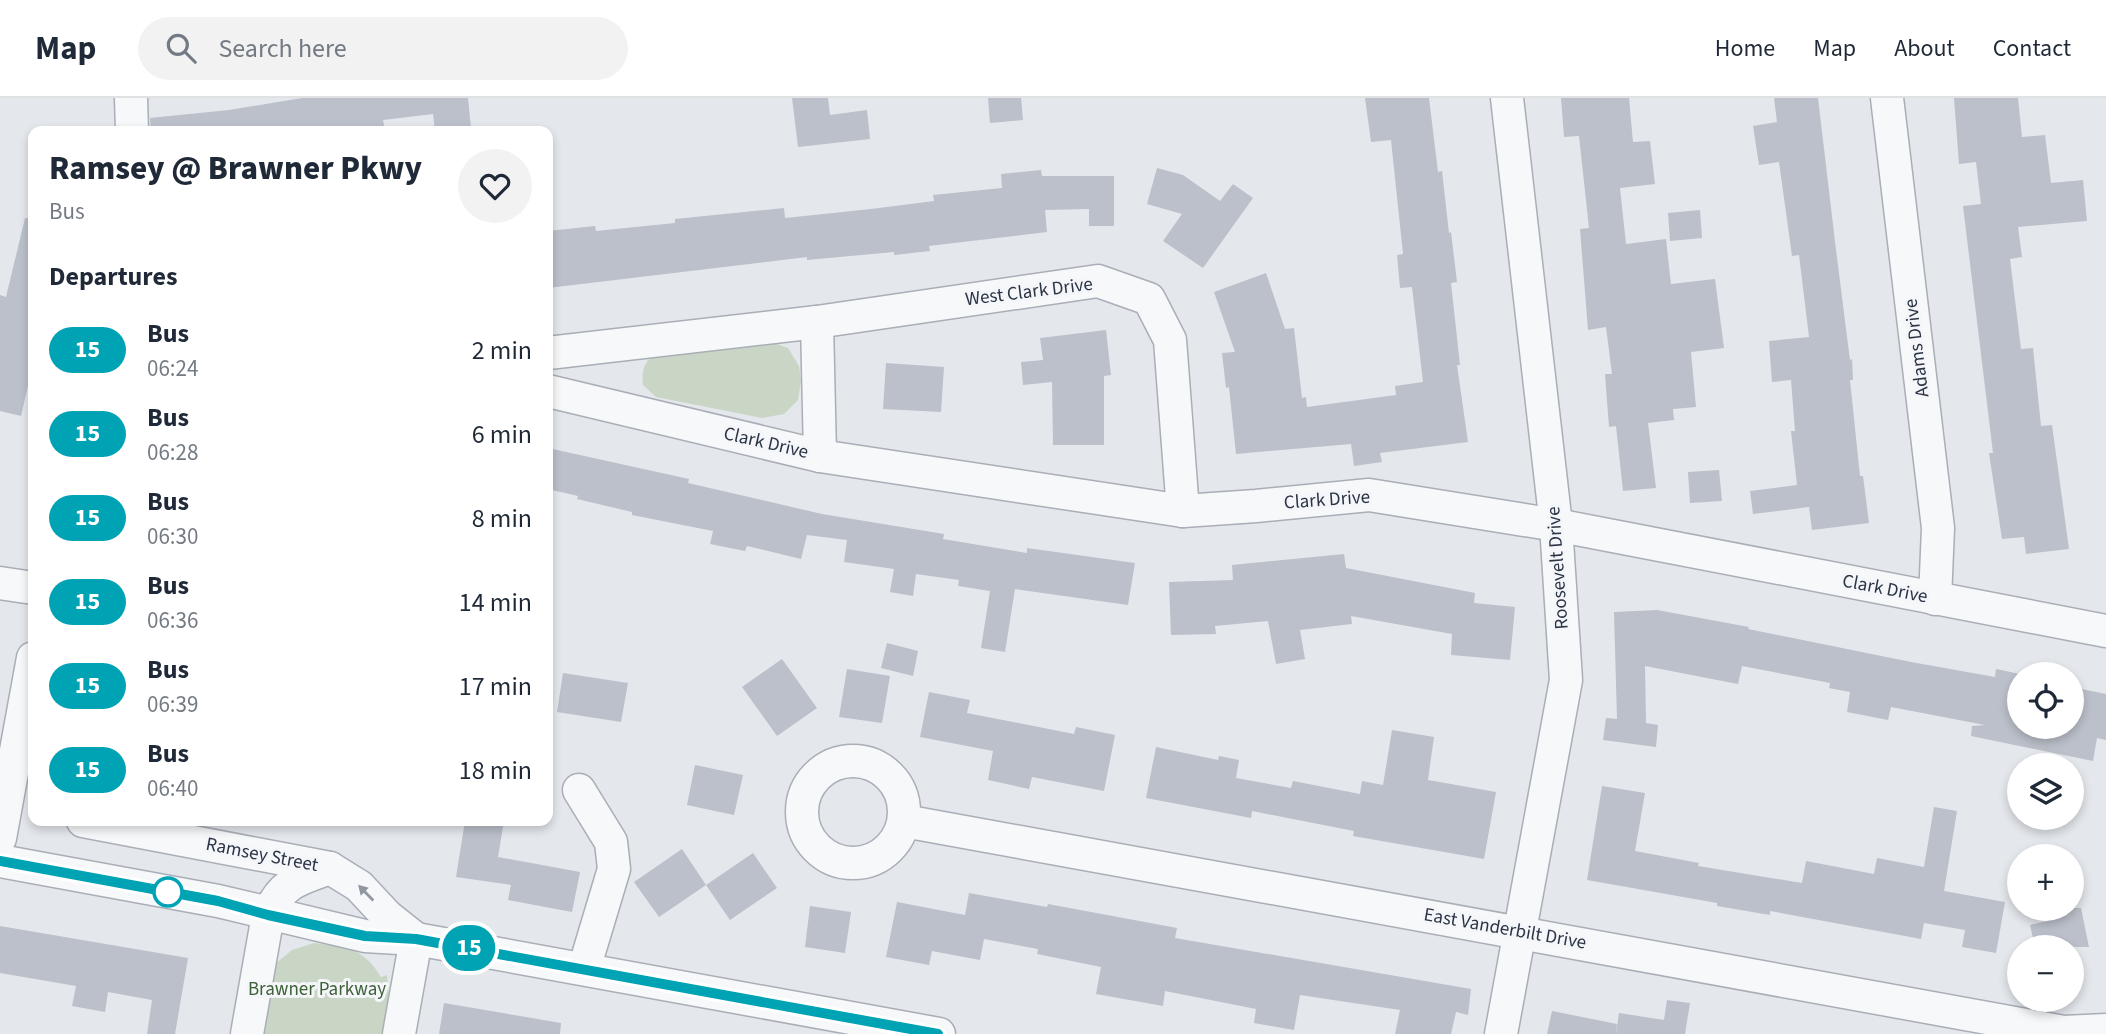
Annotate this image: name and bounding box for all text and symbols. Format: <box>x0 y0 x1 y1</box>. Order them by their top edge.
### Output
search box <box>138 17 628 80</box>
text: Map <box>35 25 96 72</box>
icon: search <box>162 29 200 67</box>
text: Search here <box>218 30 347 67</box>
text: Home <box>1715 31 1775 66</box>
text: Map <box>1813 31 1856 66</box>
text: About <box>1894 31 1955 66</box>
text: Contact <box>1993 31 2071 66</box>
text: Ramsey @ Brawner Pkwy <box>49 145 422 192</box>
button: heart <box>458 149 532 223</box>
text: Bus <box>49 195 85 228</box>
text: Departures <box>49 258 177 295</box>
street label: West Clark Drive <box>964 271 1094 313</box>
street label: Adams Drive <box>1898 297 1936 399</box>
text: Bus <box>147 315 189 352</box>
text: 15 <box>75 332 100 367</box>
text: 2 min <box>472 332 532 369</box>
text: 06:24 <box>147 352 198 385</box>
text: Bus <box>147 399 189 436</box>
text: 15 <box>75 416 100 451</box>
text: 6 min <box>472 416 532 453</box>
street label: Clark Drive <box>721 420 811 466</box>
text: 06:28 <box>147 436 198 469</box>
text: Bus <box>147 483 189 520</box>
street label: Clark Drive <box>1283 484 1371 516</box>
text: 15 <box>75 500 100 535</box>
text: 8 min <box>472 500 532 537</box>
street label: Roosevelt Drive <box>1540 506 1576 630</box>
text: 06:30 <box>147 520 198 553</box>
text: Bus <box>147 567 189 604</box>
street label: Clark Drive <box>1840 568 1930 610</box>
text: 15 <box>75 584 100 619</box>
text: 14 min <box>459 584 532 621</box>
text: 06:36 <box>147 604 198 637</box>
text: Bus <box>147 651 189 688</box>
map controls <box>2007 662 2084 1012</box>
button: locate <box>2007 662 2084 739</box>
text: 15 <box>75 668 100 703</box>
text: 17 min <box>459 668 532 705</box>
text: 06:39 <box>147 688 198 721</box>
text: Bus <box>147 735 189 772</box>
text: 15 <box>75 752 100 787</box>
text: 18 min <box>459 752 532 789</box>
button: layers <box>2007 753 2084 830</box>
text: 06:40 <box>147 772 198 805</box>
street label: Ramsey Street <box>204 831 321 879</box>
button: + <box>2007 844 2084 921</box>
unlabelled marker <box>153 877 183 907</box>
one-way arrow <box>357 885 374 902</box>
street label: East Vanderbilt Drive <box>1422 901 1588 957</box>
line badge: 15 <box>438 925 500 971</box>
text: 15 <box>456 930 482 965</box>
button: − <box>2007 935 2084 1012</box>
park label: Brawner Parkway <box>248 976 386 1003</box>

